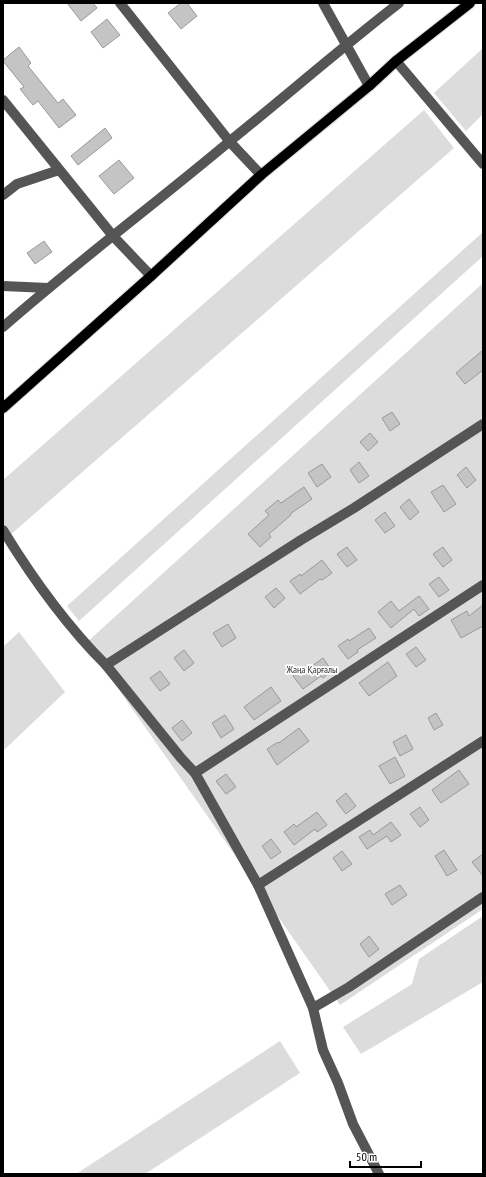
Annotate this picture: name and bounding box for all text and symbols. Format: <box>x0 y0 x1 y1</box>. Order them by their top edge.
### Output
park label: Жаңа Қарғалы <box>285 663 338 676</box>
scale bar <box>350 1143 421 1169</box>
text: 50 m <box>356 1149 377 1164</box>

